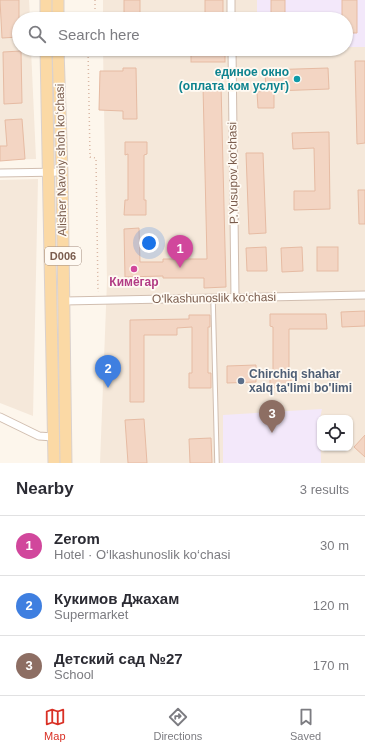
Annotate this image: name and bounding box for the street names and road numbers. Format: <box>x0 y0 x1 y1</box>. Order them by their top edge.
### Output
street label: Alisher Navoiy shoh koʻchasi <box>53 84 69 236</box>
street label: P.Yusupov ko'chasi <box>225 122 241 224</box>
road number: D006 <box>45 247 81 265</box>
street label: O‘lkashunoslik ko‘chasi <box>152 290 276 306</box>

